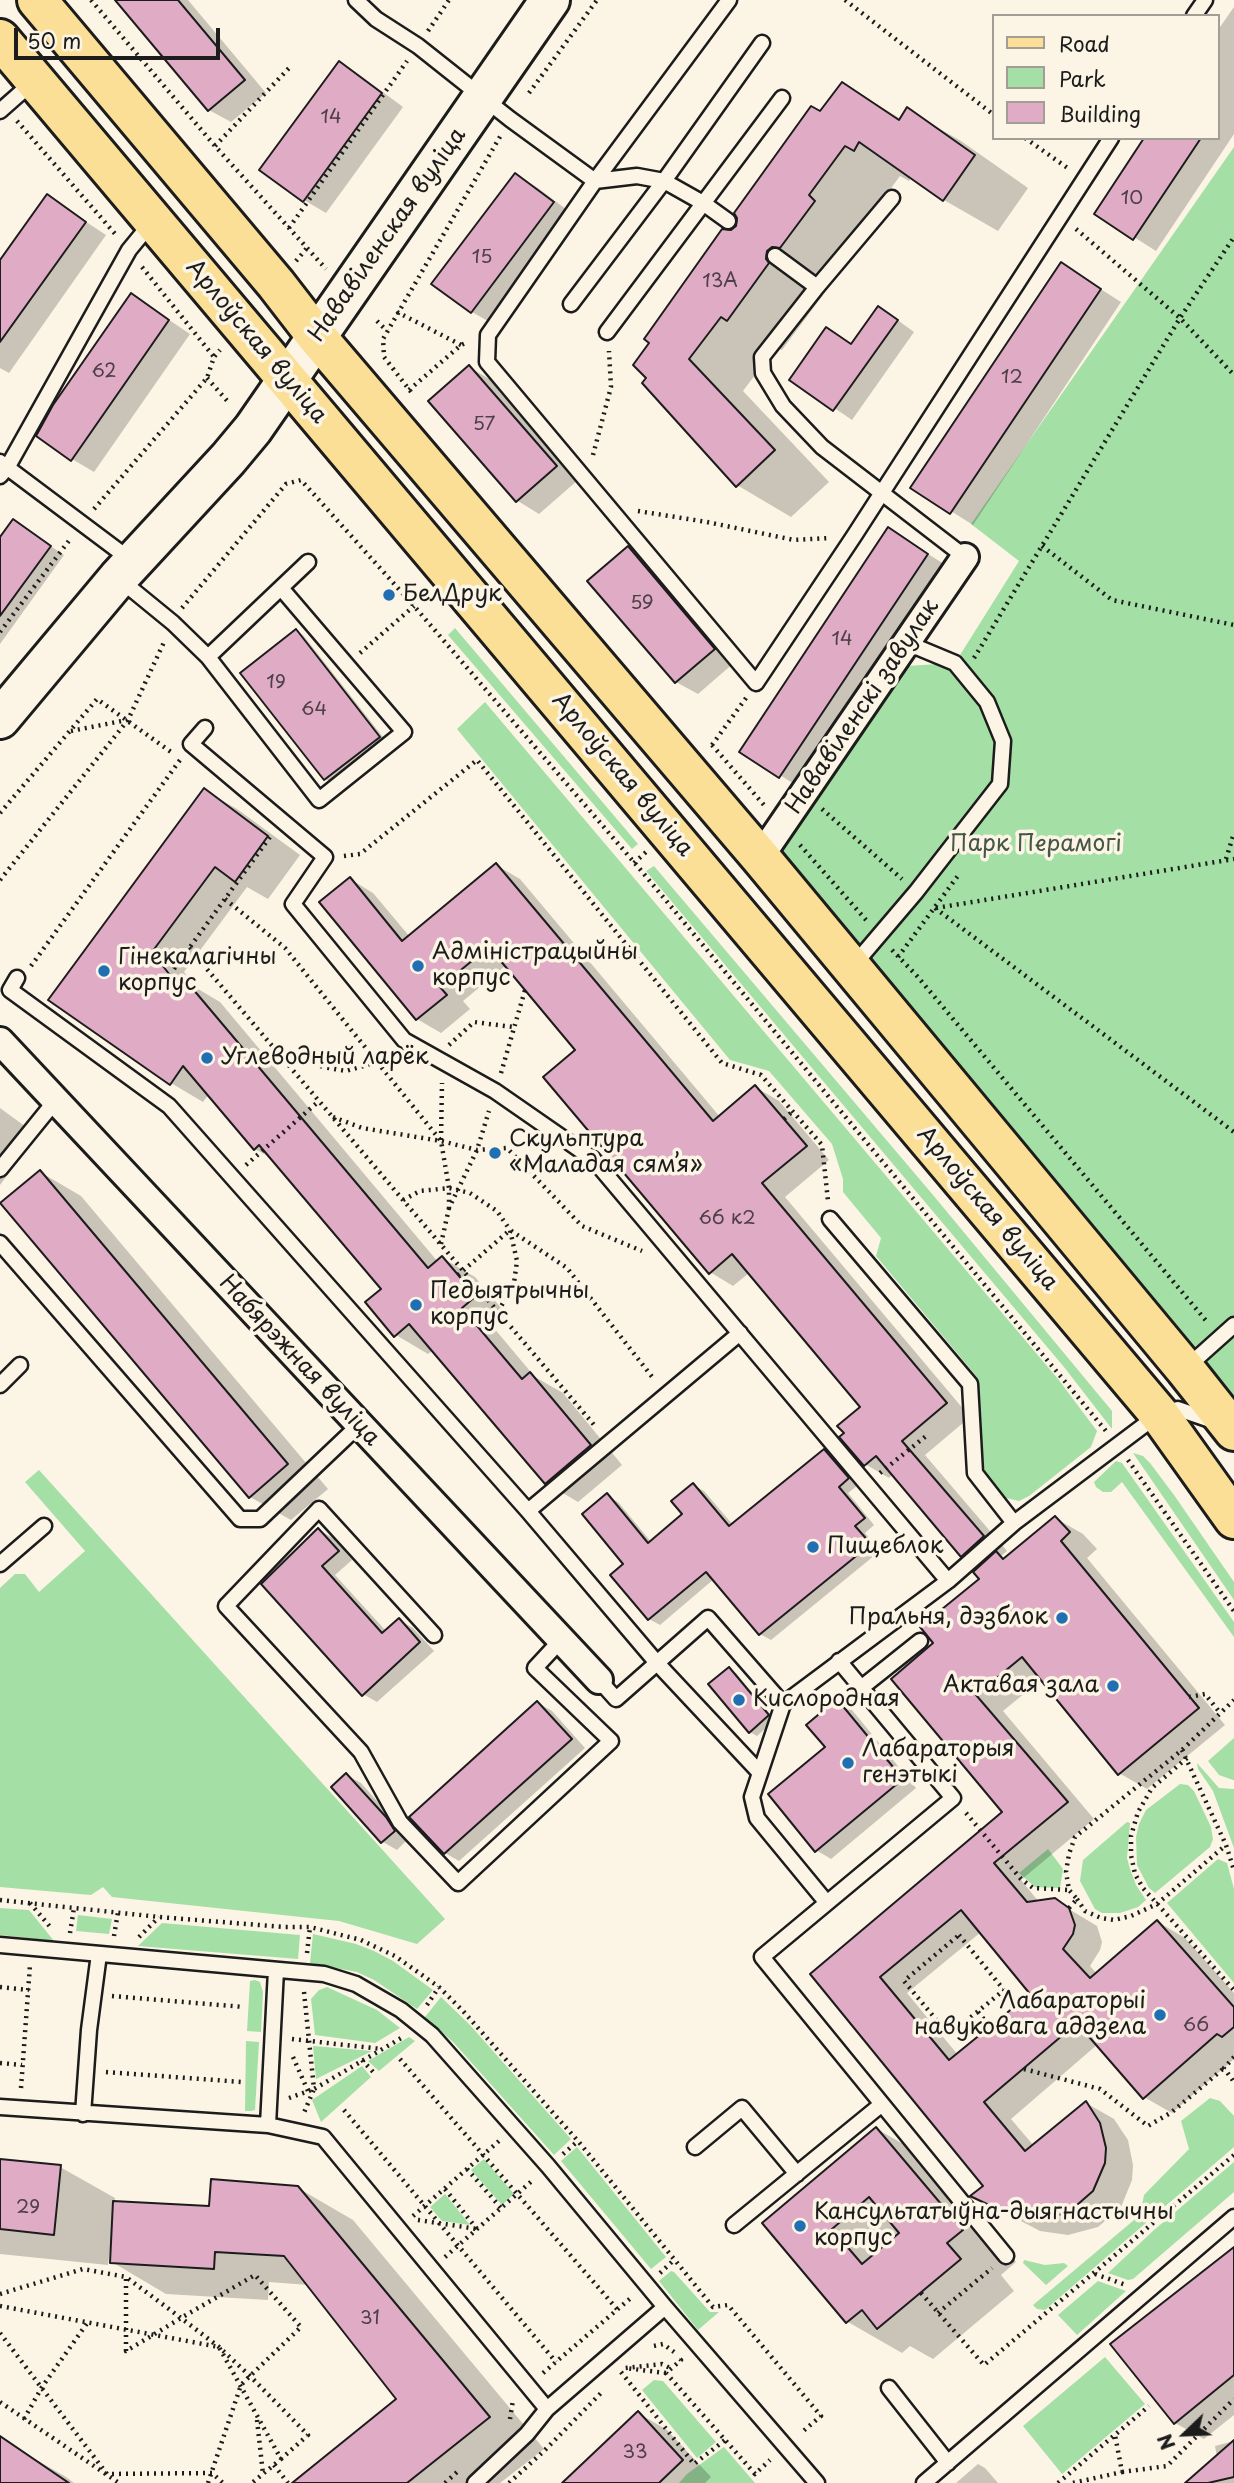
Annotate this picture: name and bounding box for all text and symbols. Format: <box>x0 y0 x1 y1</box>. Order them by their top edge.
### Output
scale bar <box>18 14 224 58</box>
legend <box>992 14 1220 140</box>
text: 50 m <box>27 24 81 56</box>
text: Road <box>1059 27 1110 59</box>
text: Park <box>1059 62 1106 94</box>
text: Building <box>1059 97 1141 129</box>
house number: 14 <box>320 107 342 129</box>
street label: Нававіленская вуліца <box>304 123 472 347</box>
house number: 10 <box>1121 188 1143 210</box>
house number: 15 <box>472 247 492 269</box>
street label: Арлоўская вуліца <box>179 254 333 430</box>
house number: 13А <box>702 271 738 293</box>
house number: 62 <box>92 361 116 383</box>
house number: 12 <box>1001 367 1023 389</box>
house number: 57 <box>473 414 495 436</box>
place label: БелДрук <box>403 581 502 609</box>
marker: БелДрук <box>381 587 397 603</box>
house number: 59 <box>630 593 654 615</box>
street label: Нававіленскі завулак <box>781 594 945 820</box>
house number: 14 <box>831 629 853 651</box>
house number: 19 <box>266 672 286 694</box>
street label: Арлоўская вуліца <box>545 687 699 863</box>
house number: 64 <box>301 699 327 721</box>
park label: Парк Перамогі <box>950 831 1122 859</box>
place label: Адміністрацыйны корпус <box>432 939 638 993</box>
place label: Гінекалагічны корпус <box>118 944 276 998</box>
marker: Адміністрацыйны корпус <box>410 958 426 974</box>
marker: Гінекалагічны корпус <box>96 963 112 979</box>
place label: Углеводный ларёк <box>221 1044 429 1072</box>
marker: Углеводный ларёк <box>199 1050 215 1066</box>
street label: Арлоўская вуліца <box>910 1121 1064 1297</box>
place label: Скульптура «Маладая сямʼя» <box>509 1126 703 1180</box>
marker: Скульптура «Маладая сямʼя» <box>487 1145 503 1161</box>
house number: 66 к2 <box>698 1208 756 1230</box>
street label: Набярэжная вуліца <box>213 1270 385 1452</box>
place label: Педыятрычны корпус <box>430 1278 589 1332</box>
marker: Педыятрычны корпус <box>408 1297 424 1313</box>
place label: Пищеблок <box>827 1533 943 1561</box>
marker: Пищеблок <box>805 1539 821 1555</box>
place label: Пральня, дэзблок <box>849 1604 1048 1632</box>
marker: Пральня, дэзблок <box>1054 1610 1070 1626</box>
place label: Актавая зала <box>943 1672 1099 1700</box>
marker: Актавая зала <box>1105 1678 1121 1694</box>
place label: Кислородная <box>753 1686 900 1714</box>
marker: Кислородная <box>731 1692 747 1708</box>
place label: Лабараторыя генэтыкі <box>862 1736 1014 1790</box>
marker: Лабараторыя генэтыкі <box>840 1755 856 1771</box>
place label: Лабараторыі навуковага аддзела <box>914 1988 1146 2042</box>
marker: Лабараторыі навуковага аддзела <box>1152 2007 1168 2023</box>
house number: 66 <box>1183 2015 1209 2037</box>
house number: 29 <box>16 2197 40 2219</box>
place label: Кансультатыўна-дыягнастычны корпус <box>814 2199 1174 2253</box>
marker: Кансультатыўна-дыягнастычны корпус <box>792 2218 808 2234</box>
house number: 31 <box>360 2308 380 2330</box>
north arrow <box>1150 2399 1220 2469</box>
text: N <box>1150 2430 1181 2455</box>
house number: 33 <box>623 2442 647 2464</box>

